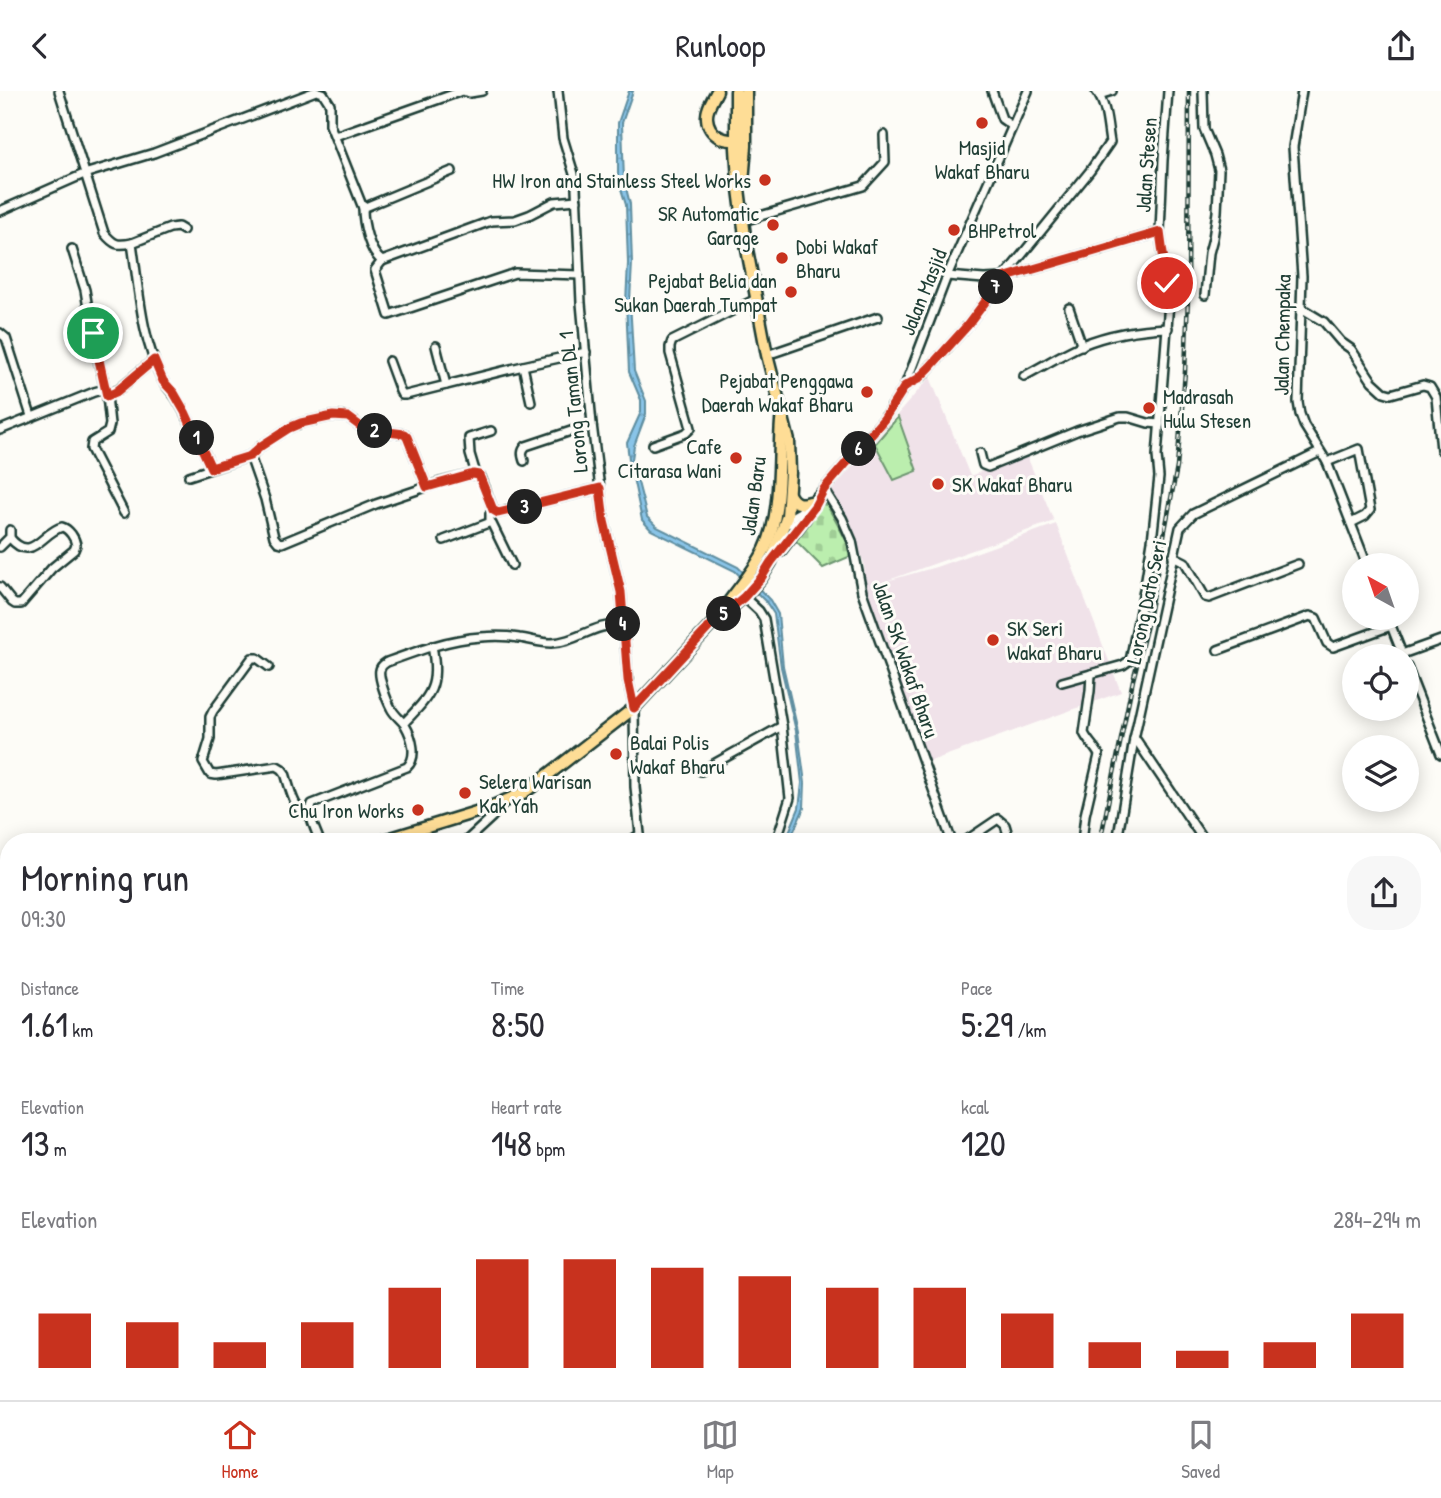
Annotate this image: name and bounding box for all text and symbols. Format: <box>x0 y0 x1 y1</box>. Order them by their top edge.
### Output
text: Runloop <box>676 24 765 67</box>
icon: back <box>21 27 59 65</box>
icon: share <box>1382 27 1420 65</box>
marker: Masjid Wakaf Bharu <box>974 115 990 131</box>
street label: Jalan Stesen <box>1128 116 1164 214</box>
place label: Masjid Wakaf Bharu <box>935 133 1030 186</box>
place label: HW Iron and Stainless Steel Works <box>492 166 751 195</box>
marker: HW Iron and Stainless Steel Works <box>757 172 773 188</box>
place label: SR Automatic Garage <box>658 199 760 252</box>
place label: BHPetrol <box>968 216 1037 245</box>
marker: SR Automatic Garage <box>765 217 781 233</box>
marker: BHPetrol <box>946 222 962 238</box>
place label: Dobi Wakaf Bharu <box>796 232 879 285</box>
street label: Jalan Masjid <box>893 244 953 340</box>
marker: Dobi Wakaf Bharu <box>774 250 790 266</box>
pin <box>1137 253 1197 313</box>
icon: check <box>1148 264 1186 302</box>
place label: Pejabat Belia dan Sukan Daerah Tumpat <box>614 266 778 319</box>
pin: 7 <box>978 269 1014 305</box>
text: 7 <box>991 273 1000 299</box>
street label: Jalan Chempaka <box>1266 274 1298 396</box>
marker: Pejabat Belia dan Sukan Daerah Tumpat <box>783 284 799 300</box>
pin <box>63 303 123 363</box>
icon: arrive <box>74 314 112 352</box>
street label: Lorong Taman DL 1 <box>551 330 595 474</box>
place label: Pejabat Penggawa Daerah Wakaf Bharu <box>702 366 854 419</box>
place label: Madrasah Hulu Stesen <box>1163 382 1251 435</box>
marker: Pejabat Penggawa Daerah Wakaf Bharu <box>859 384 875 400</box>
marker: Madrasah Hulu Stesen <box>1141 400 1157 416</box>
pin: 2 <box>358 413 392 449</box>
text: 2 <box>370 417 379 443</box>
pin: 1 <box>180 421 214 455</box>
text: 1 <box>193 424 200 450</box>
pin: 6 <box>842 431 876 467</box>
place label: Cafe Citarasa Wani <box>618 432 722 485</box>
text: 6 <box>855 435 862 461</box>
marker: Cafe Citarasa Wani <box>728 450 744 466</box>
street label: Jalan Baru <box>733 454 773 537</box>
place label: SK Wakaf Bharu <box>952 470 1073 499</box>
marker: SK Wakaf Bharu <box>930 476 946 492</box>
pin: 3 <box>508 489 542 525</box>
text: 3 <box>520 493 529 519</box>
street label: Lorong Dato Seri <box>1119 537 1173 667</box>
north arrow <box>1342 553 1419 630</box>
map controls <box>1342 553 1419 812</box>
street label: Jalan SK Wakaf Bharu <box>866 577 947 742</box>
pin: 5 <box>706 596 742 631</box>
text: 5 <box>719 600 728 626</box>
pin: 4 <box>606 607 640 641</box>
text: 4 <box>619 610 626 636</box>
place label: SK Seri Wakaf Bharu <box>1007 614 1102 667</box>
marker: SK Seri Wakaf Bharu <box>985 632 1001 648</box>
button: locate <box>1342 644 1419 721</box>
place label: Balai Polis Wakaf Bharu <box>630 728 725 781</box>
button: layers <box>1342 735 1419 812</box>
marker: Balai Polis Wakaf Bharu <box>608 746 624 762</box>
place label: Selera Warisan Kak Yah <box>479 767 592 820</box>
marker: Selera Warisan Kak Yah <box>457 785 473 801</box>
place label: Chu Iron Works <box>288 796 404 825</box>
marker: Chu Iron Works <box>410 802 426 818</box>
text: Morning run <box>21 851 189 903</box>
button: share <box>1347 856 1421 930</box>
text: 09:30 <box>21 903 66 934</box>
text: Distance <box>21 975 79 1001</box>
text: Time <box>491 975 525 1001</box>
text: Pace <box>961 975 993 1001</box>
text: 1.61 <box>21 1001 68 1048</box>
text: 8:50 <box>491 1001 545 1048</box>
text: 5:29 <box>961 1001 1013 1048</box>
text: km <box>68 1017 93 1043</box>
text: /km <box>1013 1017 1046 1043</box>
text: Elevation <box>21 1094 84 1120</box>
text: Heart rate <box>491 1094 562 1120</box>
text: kcal <box>961 1094 989 1120</box>
text: 13 <box>21 1120 49 1167</box>
text: 148 <box>491 1120 532 1167</box>
text: 120 <box>961 1120 1006 1167</box>
text: m <box>49 1136 67 1162</box>
text: bpm <box>532 1136 565 1162</box>
text: Elevation <box>21 1204 97 1235</box>
text: 284–294 m <box>1333 1204 1421 1235</box>
tab: Home <box>221 1416 259 1484</box>
tab: Map <box>701 1416 739 1484</box>
tab: Saved <box>1181 1416 1220 1484</box>

